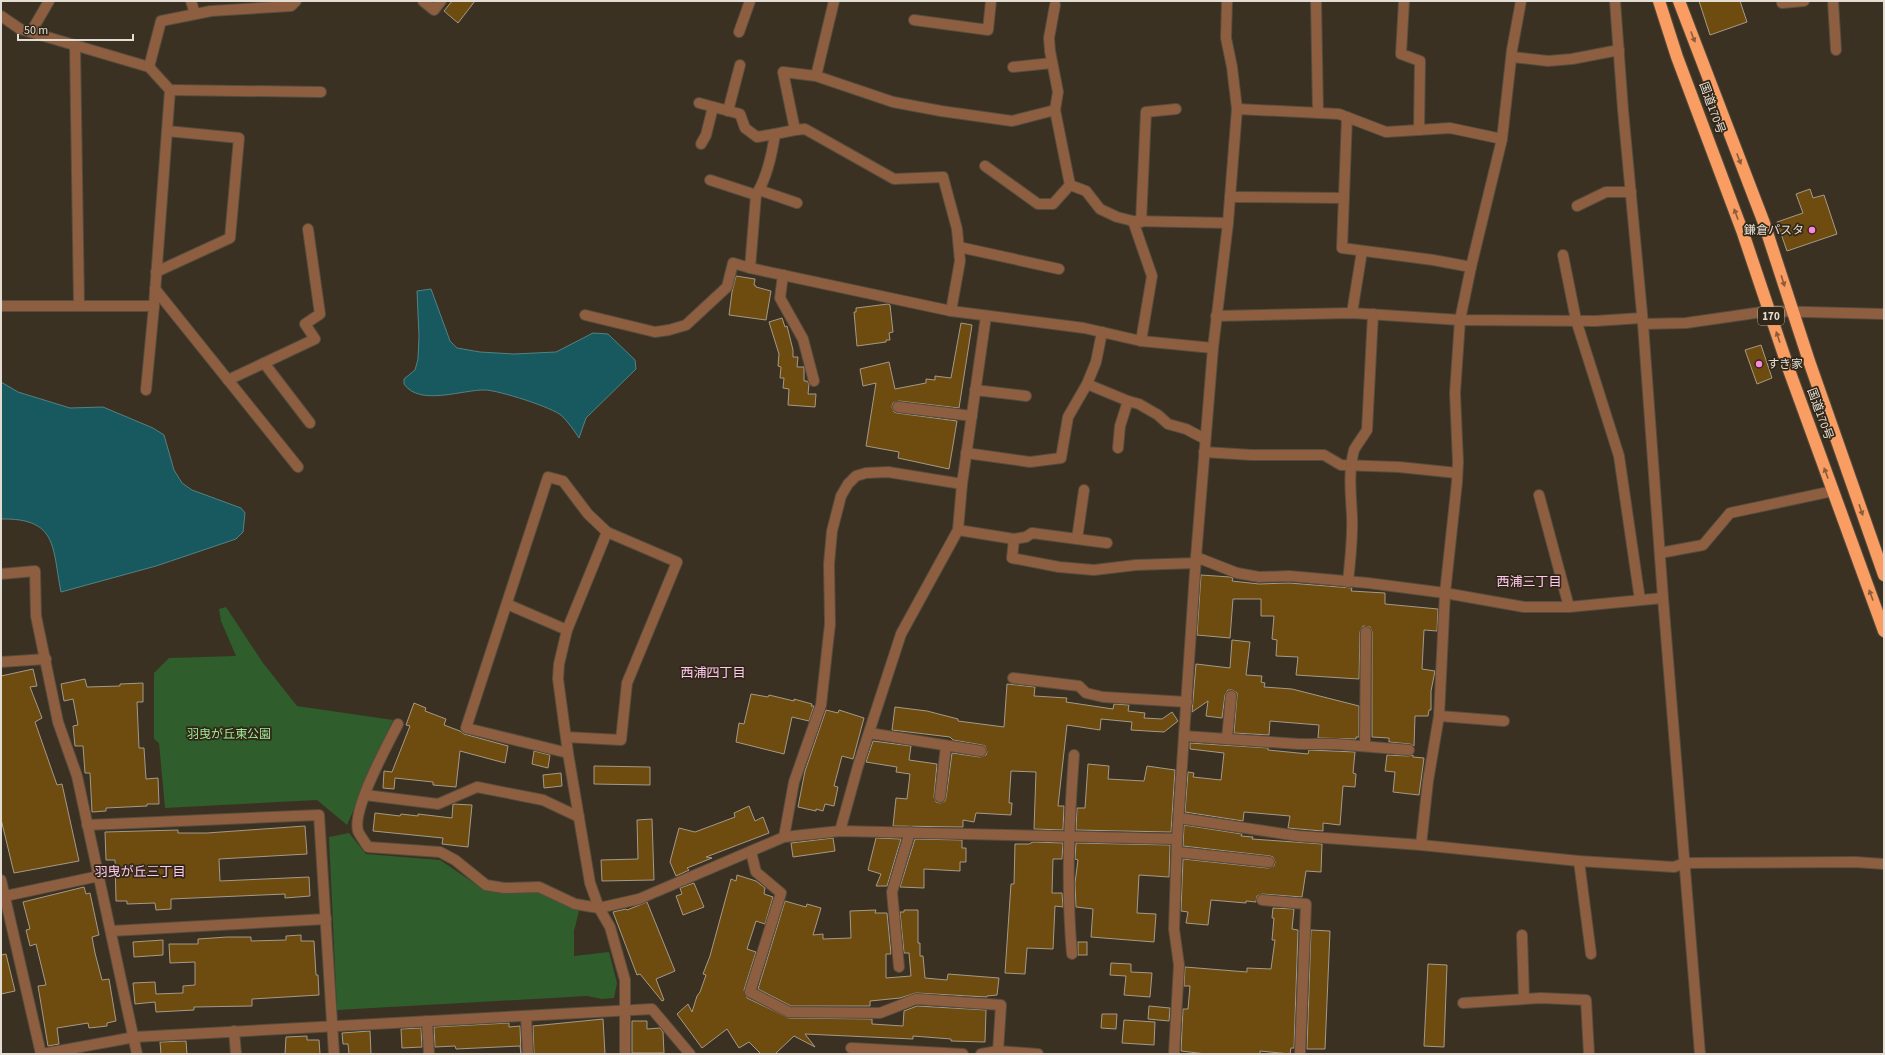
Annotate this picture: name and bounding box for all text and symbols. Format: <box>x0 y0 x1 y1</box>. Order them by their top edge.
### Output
scale bar <box>18 16 133 42</box>
text: 50 m <box>24 22 48 39</box>
one-way arrow <box>1690 32 1696 44</box>
street label: 国道170号 <box>1695 80 1729 136</box>
one-way arrow <box>1736 153 1742 165</box>
one-way arrow <box>1732 207 1738 219</box>
place label: 鎌倉パスタ <box>1744 222 1804 239</box>
marker: 鎌倉パスタ <box>1807 225 1817 235</box>
one-way arrow <box>1780 276 1786 288</box>
road number: 170 <box>1758 307 1784 325</box>
one-way arrow <box>1775 331 1781 343</box>
place label: すき家 <box>1767 356 1803 373</box>
marker: すき家 <box>1754 359 1764 369</box>
street label: 国道170号 <box>1803 386 1837 442</box>
one-way arrow <box>1823 466 1829 478</box>
one-way arrow <box>1858 505 1864 517</box>
district label: 西浦三丁目 <box>1496 573 1562 591</box>
one-way arrow <box>1867 588 1873 600</box>
district label: 西浦四丁目 <box>680 664 746 682</box>
park label: 羽曳が丘東公園 <box>187 726 271 743</box>
district label: 羽曳が丘三丁目 <box>94 863 186 881</box>

